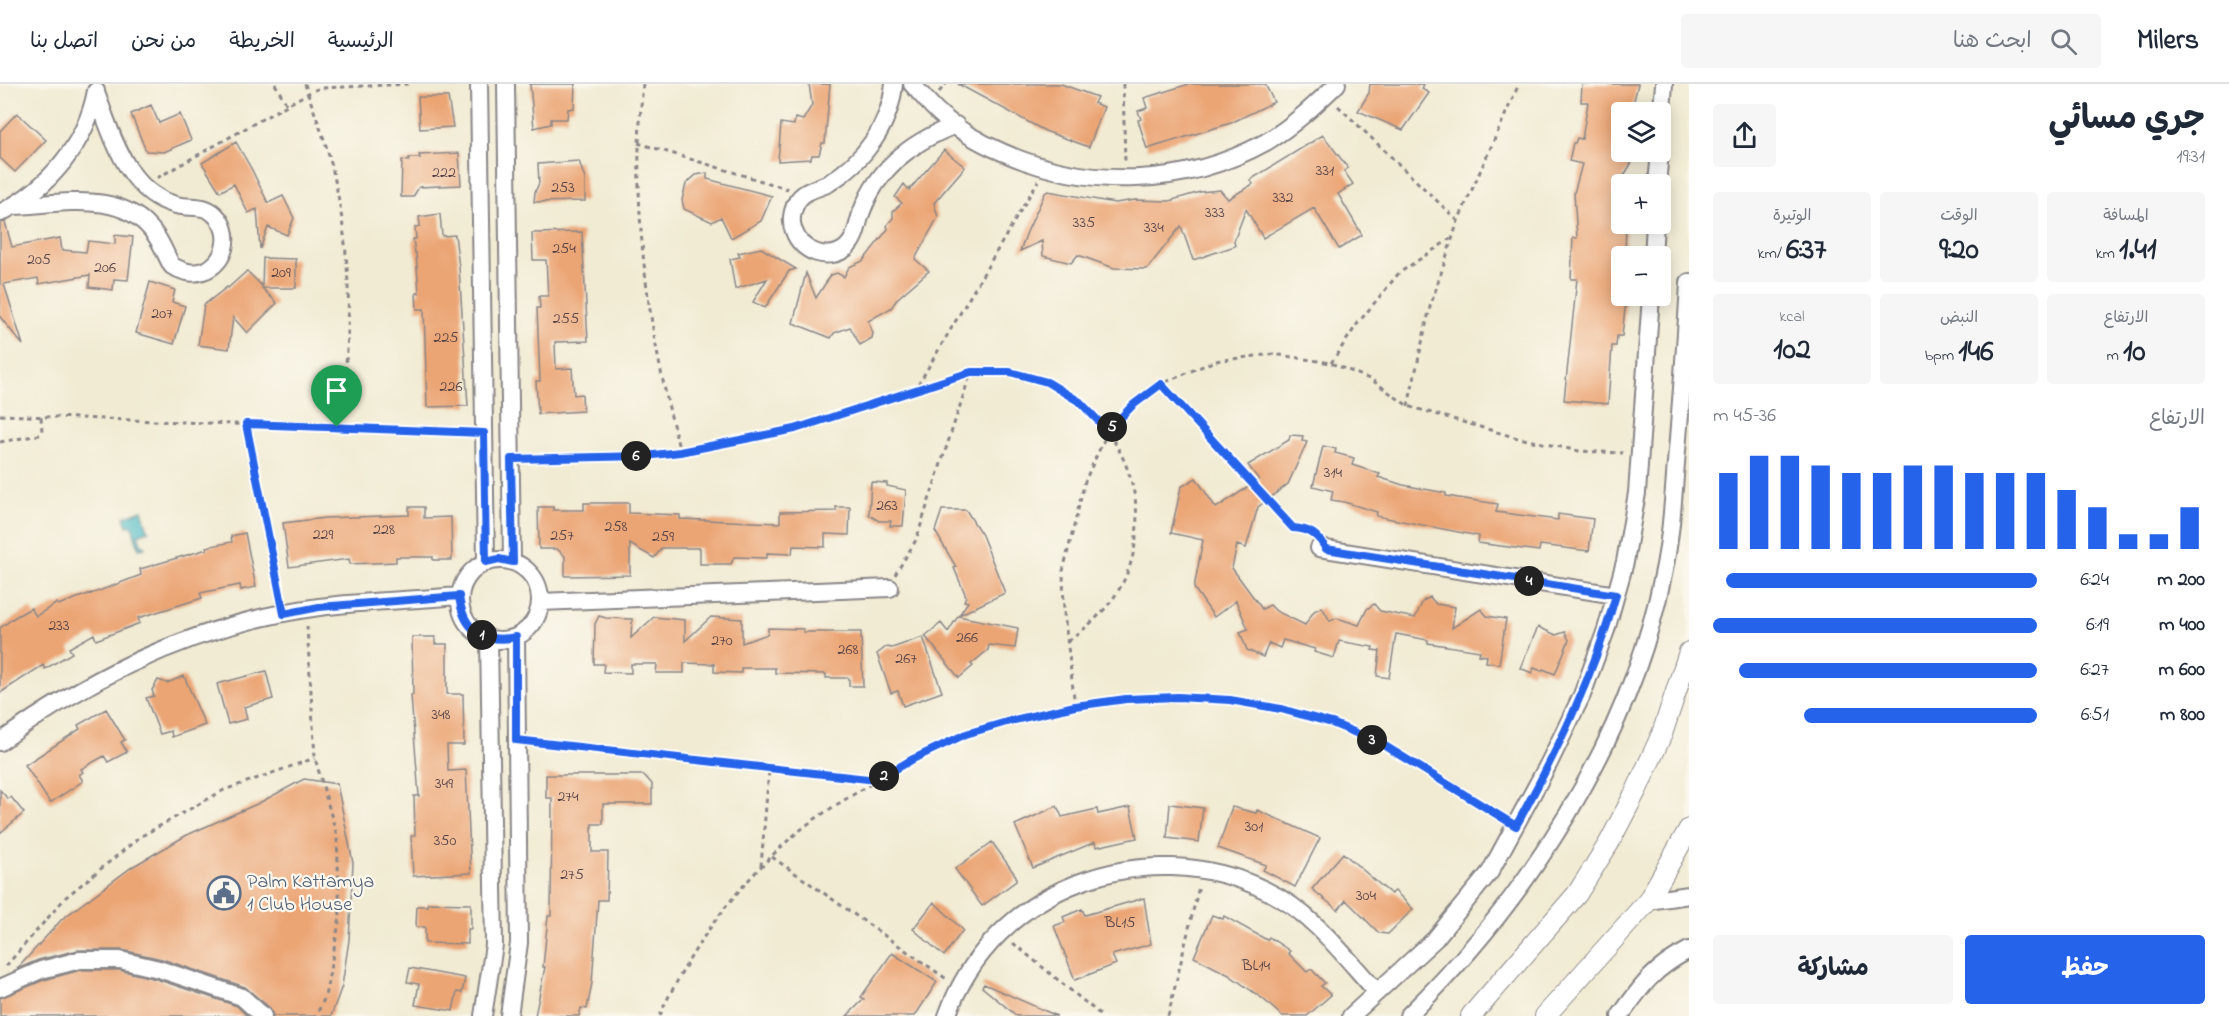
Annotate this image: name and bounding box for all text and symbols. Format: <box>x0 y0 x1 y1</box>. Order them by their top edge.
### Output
search box <box>1681 14 2101 68</box>
text: Milers <box>2137 21 2199 62</box>
icon: search <box>2047 25 2080 58</box>
text: ابحث هنا <box>1953 26 2032 58</box>
text: اتصل بنا <box>30 27 98 57</box>
text: من نحن <box>131 27 196 57</box>
text: الخريطة <box>229 27 295 57</box>
text: الرئيسية <box>328 27 394 57</box>
text: جري مسائي <box>2048 96 2205 144</box>
map controls <box>1611 102 1671 306</box>
button: layers <box>1611 102 1671 162</box>
button: share <box>1713 104 1776 167</box>
text: 19:31 <box>2176 143 2205 172</box>
house number: 331 <box>1316 159 1334 183</box>
house number: 222 <box>432 161 456 185</box>
button: + <box>1611 174 1671 234</box>
house number: 253 <box>551 176 575 200</box>
house number: 332 <box>1272 186 1294 210</box>
house number: 333 <box>1205 201 1225 225</box>
text: الوتيرة <box>1773 204 1811 228</box>
text: الوقت <box>1940 204 1978 228</box>
text: المسافة <box>2103 204 2149 228</box>
house number: 335 <box>1073 211 1095 235</box>
house number: 334 <box>1144 216 1164 240</box>
text: 6:37 <box>1786 229 1826 273</box>
text: 9:20 <box>1939 229 1979 273</box>
text: 1.41 <box>2119 229 2157 273</box>
house number: 254 <box>552 237 576 261</box>
text: /km <box>1758 242 1786 266</box>
text: km <box>2095 242 2119 266</box>
button: − <box>1611 246 1671 306</box>
house number: 205 <box>27 248 51 272</box>
house number: 206 <box>94 256 116 280</box>
house number: 209 <box>271 261 291 285</box>
house number: 207 <box>151 302 173 326</box>
text: kcal <box>1779 305 1805 329</box>
text: النبض <box>1940 306 1978 330</box>
text: الارتفاع <box>2104 306 2148 330</box>
house number: 255 <box>553 307 579 331</box>
house number: 225 <box>433 326 459 350</box>
text: 102 <box>1773 329 1811 373</box>
text: 146 <box>1958 331 1993 375</box>
text: 10 <box>2123 331 2145 375</box>
text: bpm <box>1925 344 1958 368</box>
text: m <box>2107 344 2123 368</box>
pin <box>311 365 362 427</box>
icon: arrive <box>320 374 353 407</box>
house number: 226 <box>440 375 462 399</box>
text: 36–45 m <box>1713 402 1776 431</box>
text: الارتفاع <box>2149 405 2205 434</box>
pin: 5 <box>1097 412 1127 442</box>
text: 5 <box>1107 415 1117 439</box>
pin: 6 <box>621 441 651 471</box>
text: 6 <box>632 444 640 468</box>
house number: 314 <box>1324 461 1343 485</box>
house number: 263 <box>876 494 898 518</box>
house number: 258 <box>604 515 628 539</box>
house number: 228 <box>373 518 395 542</box>
house number: 229 <box>313 523 334 547</box>
house number: 257 <box>550 524 574 548</box>
house number: 259 <box>652 525 674 549</box>
pin: 4 <box>1514 566 1544 596</box>
text: 6:24 <box>2080 566 2109 595</box>
text: 200 m <box>2157 566 2205 595</box>
text: 4 <box>1526 569 1532 593</box>
text: 6:19 <box>2086 611 2109 640</box>
text: 400 m <box>2159 611 2205 640</box>
house number: 233 <box>48 614 70 638</box>
pin: 1 <box>467 620 497 650</box>
text: 1 <box>479 623 485 647</box>
house number: 266 <box>956 626 978 650</box>
house number: 270 <box>711 629 733 653</box>
house number: 268 <box>838 638 859 662</box>
house number: 267 <box>895 647 917 671</box>
text: 6:27 <box>2080 656 2109 685</box>
text: 600 m <box>2158 656 2205 685</box>
text: 6:51 <box>2081 701 2109 730</box>
text: 800 m <box>2160 701 2205 730</box>
house number: 348 <box>431 703 451 727</box>
pin: 3 <box>1357 725 1387 755</box>
text: 3 <box>1369 728 1375 752</box>
pin: 2 <box>869 761 899 791</box>
text: 2 <box>880 764 888 788</box>
house number: 349 <box>435 772 453 796</box>
house number: 274 <box>557 785 579 809</box>
house number: 301 <box>1245 815 1263 839</box>
house number: 350 <box>434 829 456 853</box>
house number: 275 <box>560 863 584 887</box>
place label: Palm Kattamya 1 Club House <box>247 868 374 920</box>
public building icon: Palm Kattamya 1 Club House <box>206 875 242 911</box>
house number: 304 <box>1356 884 1376 908</box>
house number: BL15 <box>1104 911 1135 935</box>
button: مشاركة <box>1713 935 1953 1004</box>
button: حفظ <box>1965 935 2205 1004</box>
house number: BL14 <box>1241 954 1271 978</box>

